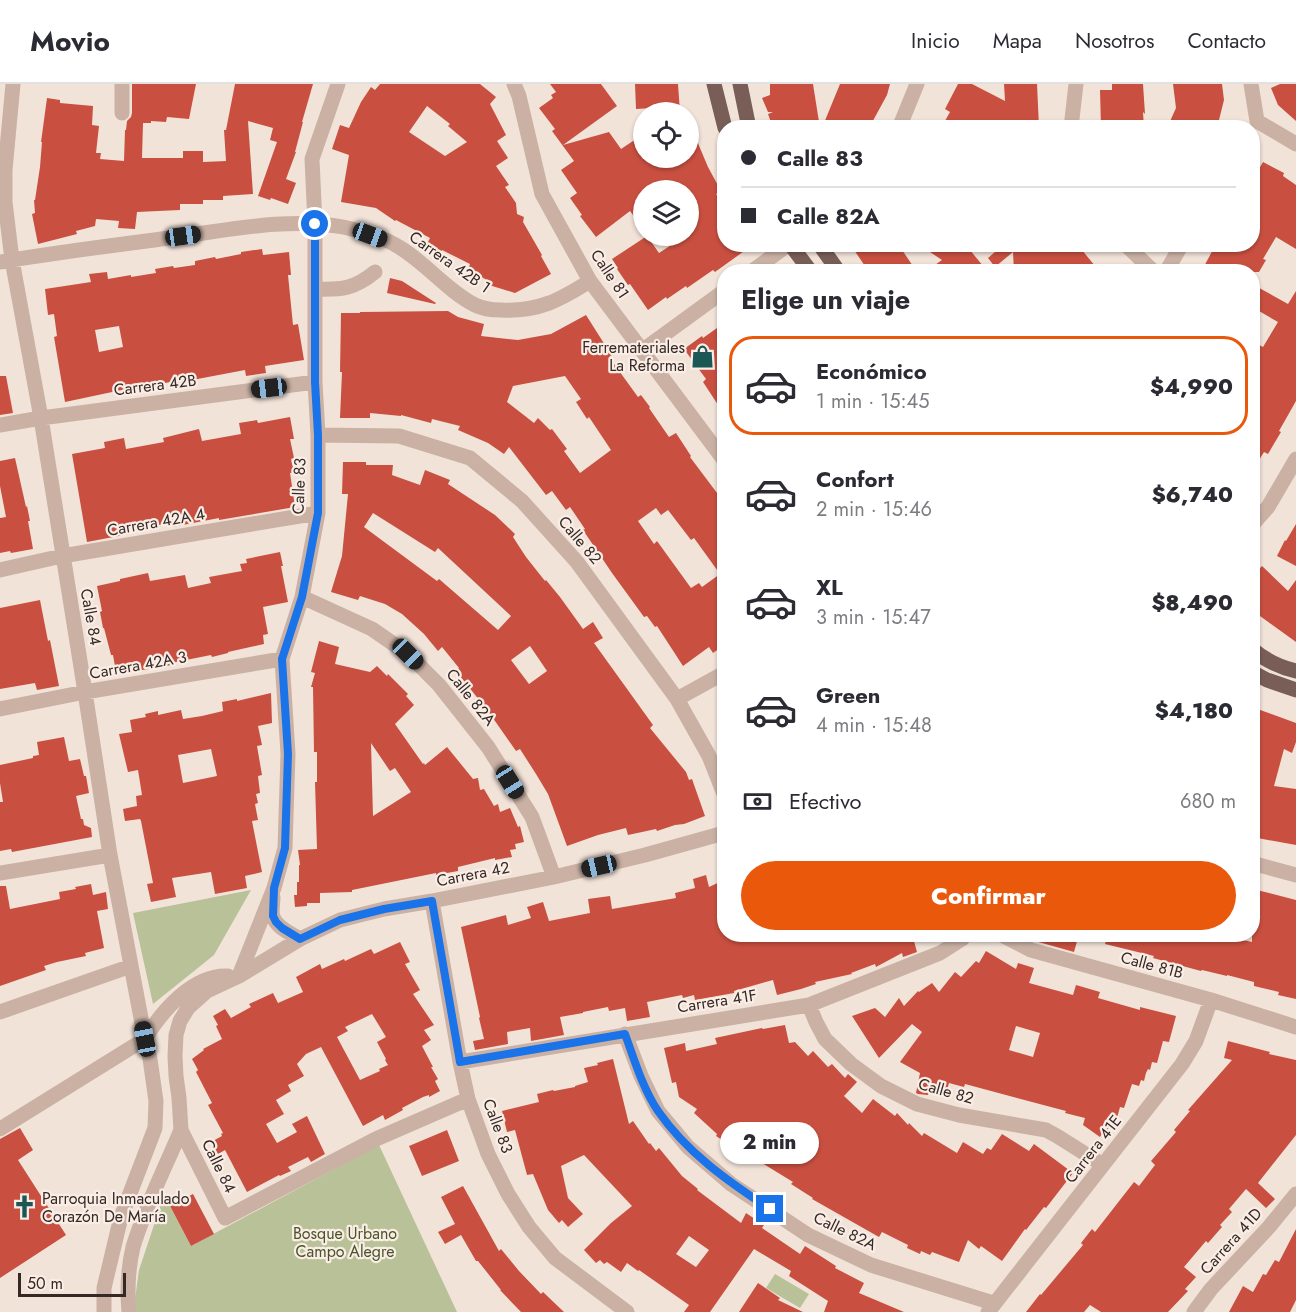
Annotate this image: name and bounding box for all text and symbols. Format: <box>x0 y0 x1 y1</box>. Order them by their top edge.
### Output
text: Movio <box>30 21 110 62</box>
text: Inicio <box>911 26 960 56</box>
text: Mapa <box>993 26 1042 56</box>
text: Nosotros <box>1075 26 1154 56</box>
text: Contacto <box>1187 26 1266 56</box>
map controls <box>633 102 699 246</box>
button: locate <box>633 102 699 168</box>
text: Calle 83 <box>777 142 863 174</box>
button: layers <box>633 180 699 246</box>
text: Calle 82A <box>777 200 880 232</box>
route start <box>301 210 328 237</box>
car <box>350 220 390 250</box>
car <box>164 225 202 247</box>
street label: Carrera 42B 1 <box>405 225 495 299</box>
street label: Calle 81 <box>585 245 635 303</box>
text: Elige un viaje <box>741 280 910 319</box>
place label: Ferremateriales La Reforma <box>582 336 685 377</box>
shop icon: Ferremateriales La Reforma <box>690 343 716 369</box>
text: Económico <box>816 355 927 387</box>
icon: car <box>744 359 798 413</box>
street label: Carrera 42B <box>112 369 198 401</box>
text: $4,990 <box>1150 370 1233 402</box>
car <box>250 377 288 399</box>
text: 1 min · 15:45 <box>816 387 930 416</box>
street label: Calle 83 <box>287 457 311 515</box>
text: Confort <box>816 463 894 495</box>
icon: car <box>744 467 798 521</box>
text: $6,740 <box>1152 478 1233 510</box>
text: 2 min · 15:46 <box>816 495 932 524</box>
street label: Carrera 42A 4 <box>105 502 207 542</box>
street label: Calle 82 <box>553 511 607 569</box>
text: XL <box>816 571 843 603</box>
icon: car <box>744 575 798 629</box>
text: $8,490 <box>1151 586 1233 618</box>
street label: Calle 84 <box>75 587 107 647</box>
text: 3 min · 15:47 <box>816 603 931 632</box>
car <box>389 635 427 673</box>
street label: Carrera 42A 3 <box>88 645 189 685</box>
street label: Calle 82A <box>441 664 501 731</box>
text: Green <box>816 679 880 711</box>
icon: car <box>744 683 798 737</box>
text: $4,180 <box>1155 694 1233 726</box>
text: 4 min · 15:48 <box>816 711 932 740</box>
car <box>493 762 527 802</box>
icon: cash <box>741 785 774 818</box>
text: Efectivo <box>789 785 862 817</box>
text: 680 m <box>1180 787 1236 816</box>
car <box>579 853 619 879</box>
street label: Carrera 42 <box>434 856 512 892</box>
button: Confirmar <box>741 861 1236 930</box>
street label: Calle 81B <box>1118 946 1186 984</box>
street label: Carrera 41F <box>676 983 758 1019</box>
car <box>133 1020 157 1058</box>
street label: Calle 82 <box>915 1072 977 1110</box>
street label: Calle 83 <box>477 1095 519 1157</box>
street label: Carrera 41E <box>1059 1110 1127 1188</box>
callout: 2 min <box>720 1122 820 1164</box>
text: 2 min <box>743 1128 796 1157</box>
street label: Calle 84 <box>196 1135 242 1197</box>
place label: Parroquia Inmaculado Corazón De María <box>42 1187 190 1228</box>
church icon: Parroquia Inmaculado Corazón De María <box>11 1194 37 1220</box>
route end <box>756 1195 783 1222</box>
street label: Carrera 41D <box>1195 1202 1267 1280</box>
street label: Calle 82A <box>810 1206 881 1256</box>
park label: Bosque Urbano Campo Alegre <box>293 1222 397 1263</box>
scale bar <box>18 1270 126 1298</box>
text: 50 m <box>27 1272 63 1295</box>

